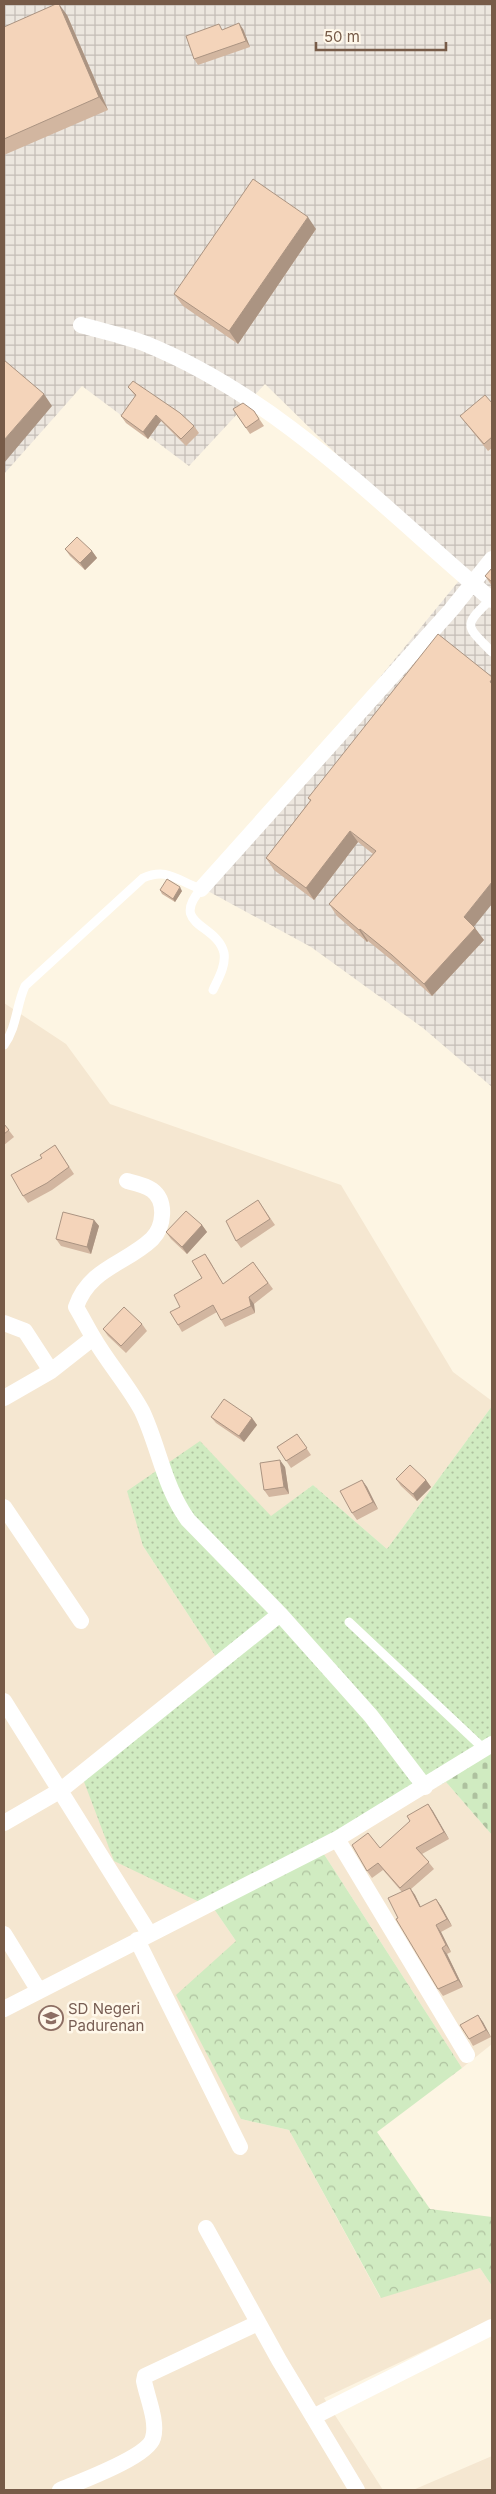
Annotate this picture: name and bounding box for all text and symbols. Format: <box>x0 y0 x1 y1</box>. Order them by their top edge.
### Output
scale bar <box>316 20 446 52</box>
text: 50 m <box>324 27 360 46</box>
place label: SD Negeri Padurenan <box>68 1999 144 2035</box>
school or university icon: SD Negeri Padurenan <box>38 2005 64 2031</box>

